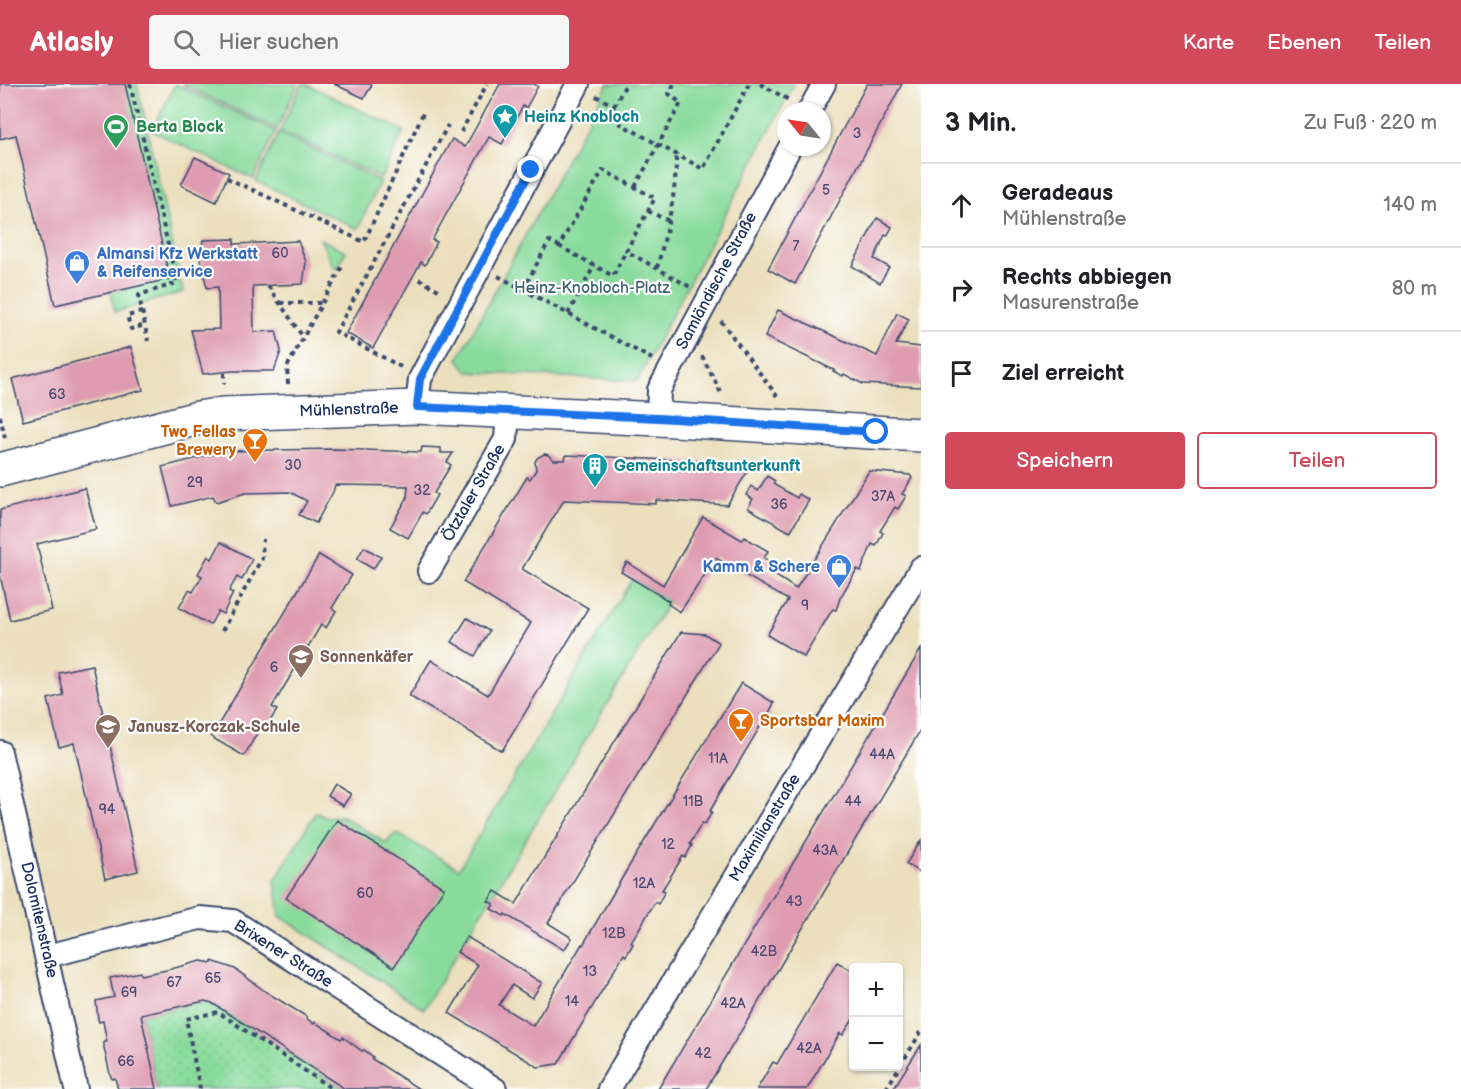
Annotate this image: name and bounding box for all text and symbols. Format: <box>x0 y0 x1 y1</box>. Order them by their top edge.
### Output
search box <box>149 15 569 69</box>
text: Atlasly <box>30 26 113 59</box>
icon: search <box>170 26 203 59</box>
text: Hier suchen <box>218 29 339 56</box>
text: Karte <box>1183 30 1234 55</box>
text: Ebenen <box>1267 30 1341 55</box>
text: Teilen <box>1374 30 1431 55</box>
place icon: Heinz Knobloch <box>490 102 520 140</box>
north arrow <box>777 102 831 156</box>
place label: Heinz Knobloch <box>524 108 639 127</box>
text: 3 Min. <box>945 108 1016 139</box>
text: Zu Fuß · 220 m <box>1304 111 1437 135</box>
sports icon: Berta Block <box>101 112 131 150</box>
place label: Berta Block <box>136 118 224 137</box>
house number: 3 <box>853 125 861 142</box>
route end <box>517 156 543 182</box>
text: Geradeaus <box>1002 180 1113 207</box>
house number: 5 <box>822 182 830 199</box>
icon: ahead <box>945 189 978 222</box>
text: 140 m <box>1383 193 1437 217</box>
text: Mühlenstraße <box>1002 207 1126 231</box>
street label: Samländische Straße <box>673 209 761 353</box>
house number: 7 <box>793 238 800 255</box>
place label: Almansi Kfz Werkstatt & Reifenservice <box>96 245 259 282</box>
house number: 60 <box>272 245 288 262</box>
shop icon: Almansi Kfz Werkstatt & Reifenservice <box>62 248 92 286</box>
text: Rechts abbiegen <box>1002 264 1172 291</box>
icon: right <box>945 273 978 306</box>
text: 80 m <box>1392 277 1437 301</box>
park label: Heinz-Knobloch-Platz <box>514 279 670 298</box>
text: Masurenstraße <box>1002 291 1139 315</box>
icon: arrive <box>945 357 978 390</box>
text: Ziel erreicht <box>1002 360 1124 387</box>
house number: 63 <box>48 386 66 403</box>
street label: Mühlenstraße <box>299 399 400 421</box>
route start <box>862 418 888 444</box>
place label: Two Fellas Brewery <box>161 423 237 460</box>
bar icon: Two Fellas Brewery <box>240 426 270 464</box>
button: Speichern <box>945 432 1185 489</box>
button: Teilen <box>1197 432 1437 489</box>
street label: Ötztaler Straße <box>437 440 510 545</box>
building icon: Gemeinschaftsunterkunft <box>580 451 610 489</box>
house number: 30 <box>285 457 301 474</box>
place label: Gemeinschaftsunterkunft <box>614 457 801 476</box>
house number: 29 <box>187 474 203 491</box>
house number: 32 <box>414 482 431 499</box>
house number: 37A <box>871 488 895 505</box>
house number: 36 <box>770 496 788 513</box>
shop icon: Kamm & Schere <box>824 552 854 590</box>
place label: Kamm & Schere <box>702 558 820 577</box>
house number: 9 <box>801 597 809 614</box>
school or university icon: Sonnenkäfer <box>286 642 316 680</box>
place label: Sonnenkäfer <box>320 648 414 667</box>
house number: 6 <box>270 659 279 676</box>
bar icon: Sportsbar Maxim <box>726 706 756 744</box>
school or university icon: Janusz-Korczak-Schule <box>93 712 123 750</box>
place label: Sportsbar Maxim <box>760 712 885 731</box>
place label: Janusz-Korczak-Schule <box>128 718 300 737</box>
house number: 44A <box>869 746 895 763</box>
house number: 11A <box>708 750 728 767</box>
street label: Maximilianstraße <box>725 770 805 885</box>
house number: 11B <box>683 793 704 810</box>
house number: 44 <box>844 793 862 810</box>
house number: 94 <box>99 801 116 818</box>
house number: 12 <box>661 836 676 853</box>
house number: 43A <box>812 842 838 859</box>
street label: Dolomitenstraße <box>16 860 62 980</box>
house number: 12A <box>633 875 656 892</box>
house number: 60 <box>357 885 373 902</box>
house number: 43 <box>785 893 803 910</box>
street label: Brixener Straße <box>230 916 336 992</box>
house number: 12B <box>602 925 626 942</box>
house number: 42B <box>751 943 778 960</box>
house number: 13 <box>583 963 597 980</box>
map controls <box>849 963 903 1071</box>
button: + <box>849 963 903 1017</box>
house number: 65 <box>205 970 221 987</box>
house number: 67 <box>166 974 182 991</box>
house number: 69 <box>121 984 137 1001</box>
house number: 14 <box>565 993 579 1010</box>
house number: 42A <box>720 995 746 1012</box>
button: − <box>849 1017 903 1071</box>
house number: 42A <box>796 1040 822 1057</box>
house number: 42 <box>695 1045 712 1062</box>
house number: 66 <box>117 1053 135 1070</box>

